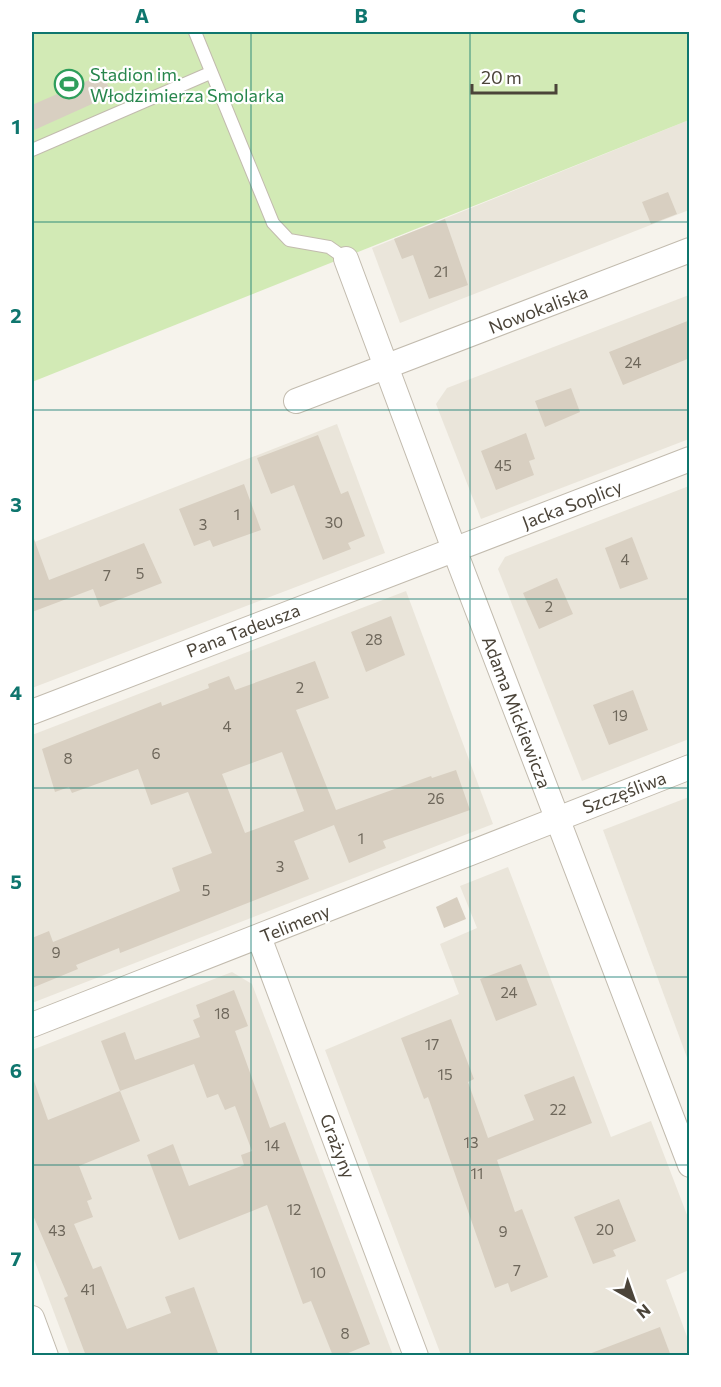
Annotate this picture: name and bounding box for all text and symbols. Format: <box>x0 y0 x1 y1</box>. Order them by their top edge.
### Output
text: A <box>135 3 149 27</box>
text: B <box>354 3 368 27</box>
text: C <box>572 3 586 27</box>
scale bar <box>472 57 556 95</box>
place label: Stadion im. Włodzimierza Smolarka <box>90 63 284 106</box>
text: 20 m <box>481 66 522 88</box>
sports icon: Stadion im. Włodzimierza Smolarka <box>53 68 85 100</box>
text: 1 <box>11 114 21 138</box>
house number: 21 <box>434 262 448 280</box>
street label: Nowokaliska <box>485 280 591 338</box>
text: 2 <box>10 303 22 327</box>
house number: 24 <box>624 353 642 371</box>
house number: 45 <box>494 456 512 474</box>
street label: Jacka Soplicy <box>519 475 625 533</box>
text: 3 <box>10 492 22 516</box>
house number: 1 <box>234 505 240 523</box>
house number: 30 <box>325 513 343 531</box>
house number: 3 <box>199 515 207 533</box>
house number: 4 <box>621 550 630 568</box>
house number: 5 <box>136 564 144 582</box>
house number: 7 <box>103 566 111 584</box>
house number: 2 <box>545 597 553 615</box>
street label: Pana Tadeusza <box>183 598 303 662</box>
house number: 28 <box>365 630 383 648</box>
street label: Adama Mickiewicza <box>478 633 556 791</box>
house number: 2 <box>296 678 304 696</box>
text: 4 <box>10 680 22 704</box>
house number: 19 <box>612 706 628 724</box>
house number: 4 <box>223 717 232 735</box>
house number: 6 <box>151 744 161 762</box>
house number: 8 <box>63 749 73 767</box>
street label: Szczęśliwa <box>579 766 669 818</box>
house number: 26 <box>427 789 445 807</box>
house number: 1 <box>358 829 364 847</box>
house number: 3 <box>276 857 284 875</box>
text: 5 <box>10 869 22 893</box>
house number: 5 <box>202 881 210 899</box>
street label: Telimeny <box>257 899 333 947</box>
house number: 9 <box>51 943 61 961</box>
house number: 24 <box>500 983 518 1001</box>
house number: 18 <box>214 1004 230 1022</box>
house number: 17 <box>425 1035 439 1053</box>
text: 6 <box>10 1058 22 1082</box>
house number: 15 <box>437 1065 453 1083</box>
house number: 22 <box>550 1100 566 1118</box>
street label: Grażyny <box>316 1111 360 1181</box>
house number: 13 <box>464 1133 478 1151</box>
house number: 14 <box>264 1136 280 1154</box>
house number: 11 <box>471 1164 483 1182</box>
house number: 12 <box>287 1200 301 1218</box>
house number: 20 <box>596 1220 614 1238</box>
house number: 43 <box>48 1221 66 1239</box>
house number: 9 <box>498 1222 508 1240</box>
text: 7 <box>11 1246 22 1270</box>
house number: 7 <box>513 1261 521 1279</box>
house number: 10 <box>310 1263 326 1281</box>
north arrow <box>604 1270 664 1330</box>
house number: 41 <box>81 1280 95 1298</box>
text: N <box>633 1301 655 1323</box>
house number: 8 <box>340 1324 350 1342</box>

